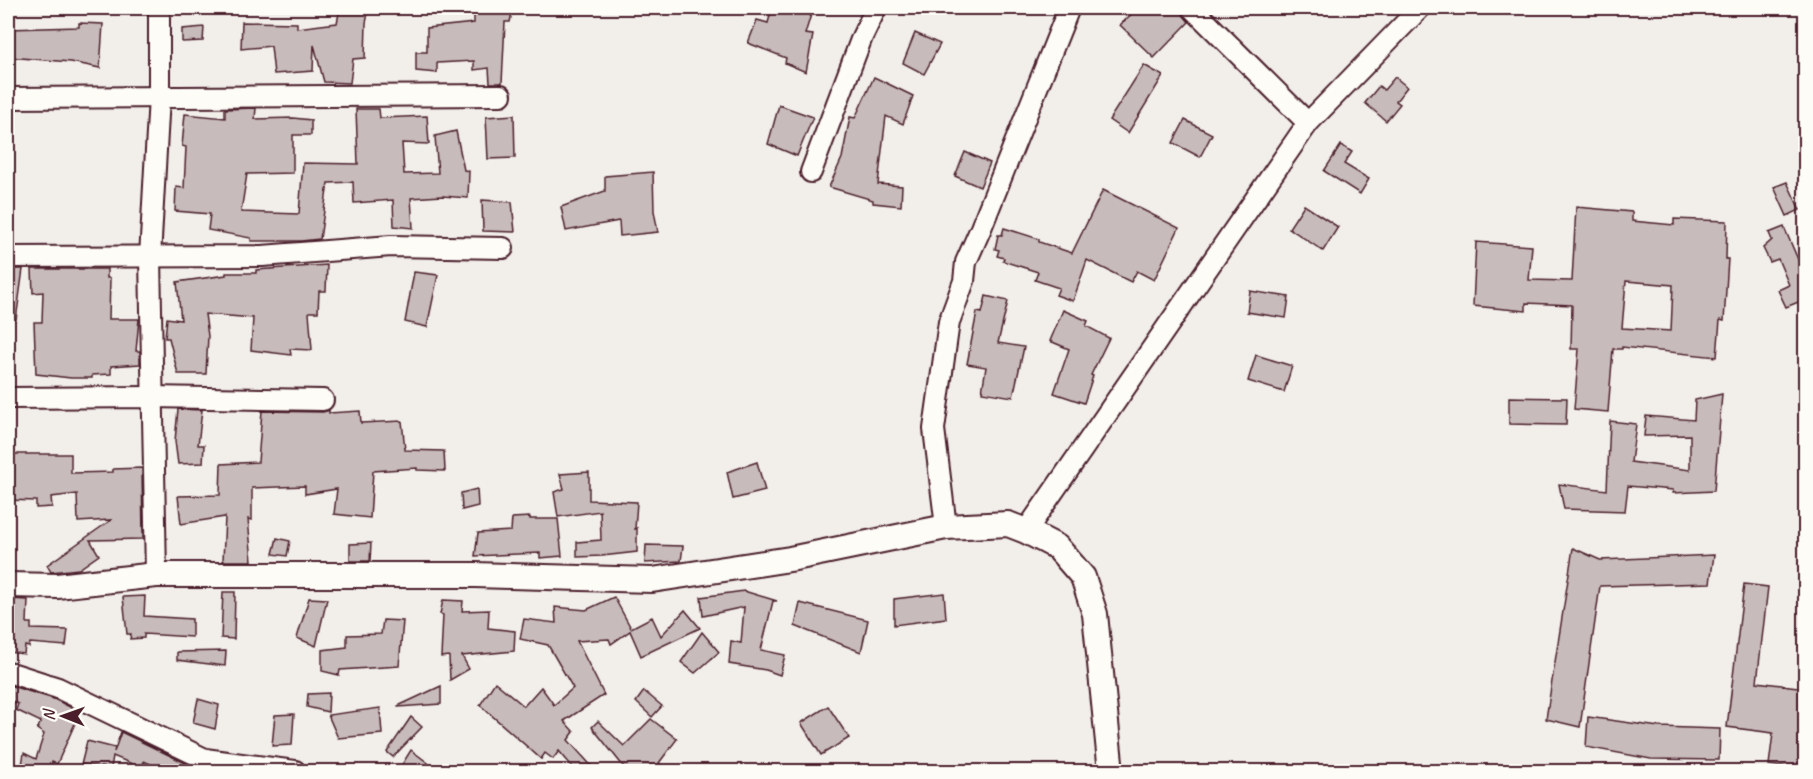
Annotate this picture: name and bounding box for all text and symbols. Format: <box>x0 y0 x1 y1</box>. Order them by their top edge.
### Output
north arrow <box>33 686 93 746</box>
text: N <box>39 708 59 721</box>

